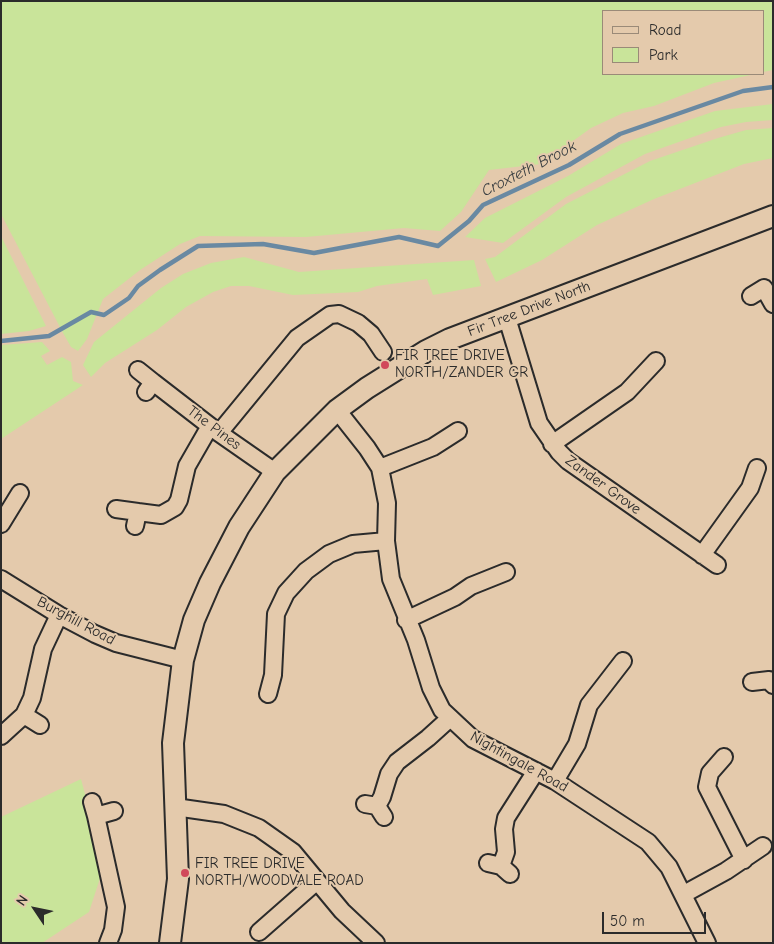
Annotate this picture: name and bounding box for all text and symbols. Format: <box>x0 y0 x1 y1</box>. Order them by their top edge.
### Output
legend <box>602 10 764 75</box>
text: Road <box>649 21 681 39</box>
text: Park <box>649 46 678 64</box>
water label: Croxteth Brook <box>478 137 580 201</box>
street label: Fir Tree Drive North <box>465 277 593 341</box>
place label: FIR TREE DRIVE NORTH/ZANDER GR <box>395 347 528 382</box>
marker: FIR TREE DRIVE NORTH/ZANDER GR <box>379 359 391 371</box>
street label: The Pines <box>184 402 244 454</box>
street label: Zander Grove <box>562 452 644 518</box>
street label: Burghill Road <box>34 593 118 649</box>
street label: Nightingale Road <box>467 728 571 796</box>
place label: FIR TREE DRIVE NORTH/WOODVALE ROAD <box>195 855 364 890</box>
marker: FIR TREE DRIVE NORTH/WOODVALE ROAD <box>179 867 191 879</box>
north arrow <box>10 884 60 934</box>
text: N <box>13 892 32 909</box>
scale bar <box>604 902 708 934</box>
text: 50 m <box>610 912 645 930</box>

